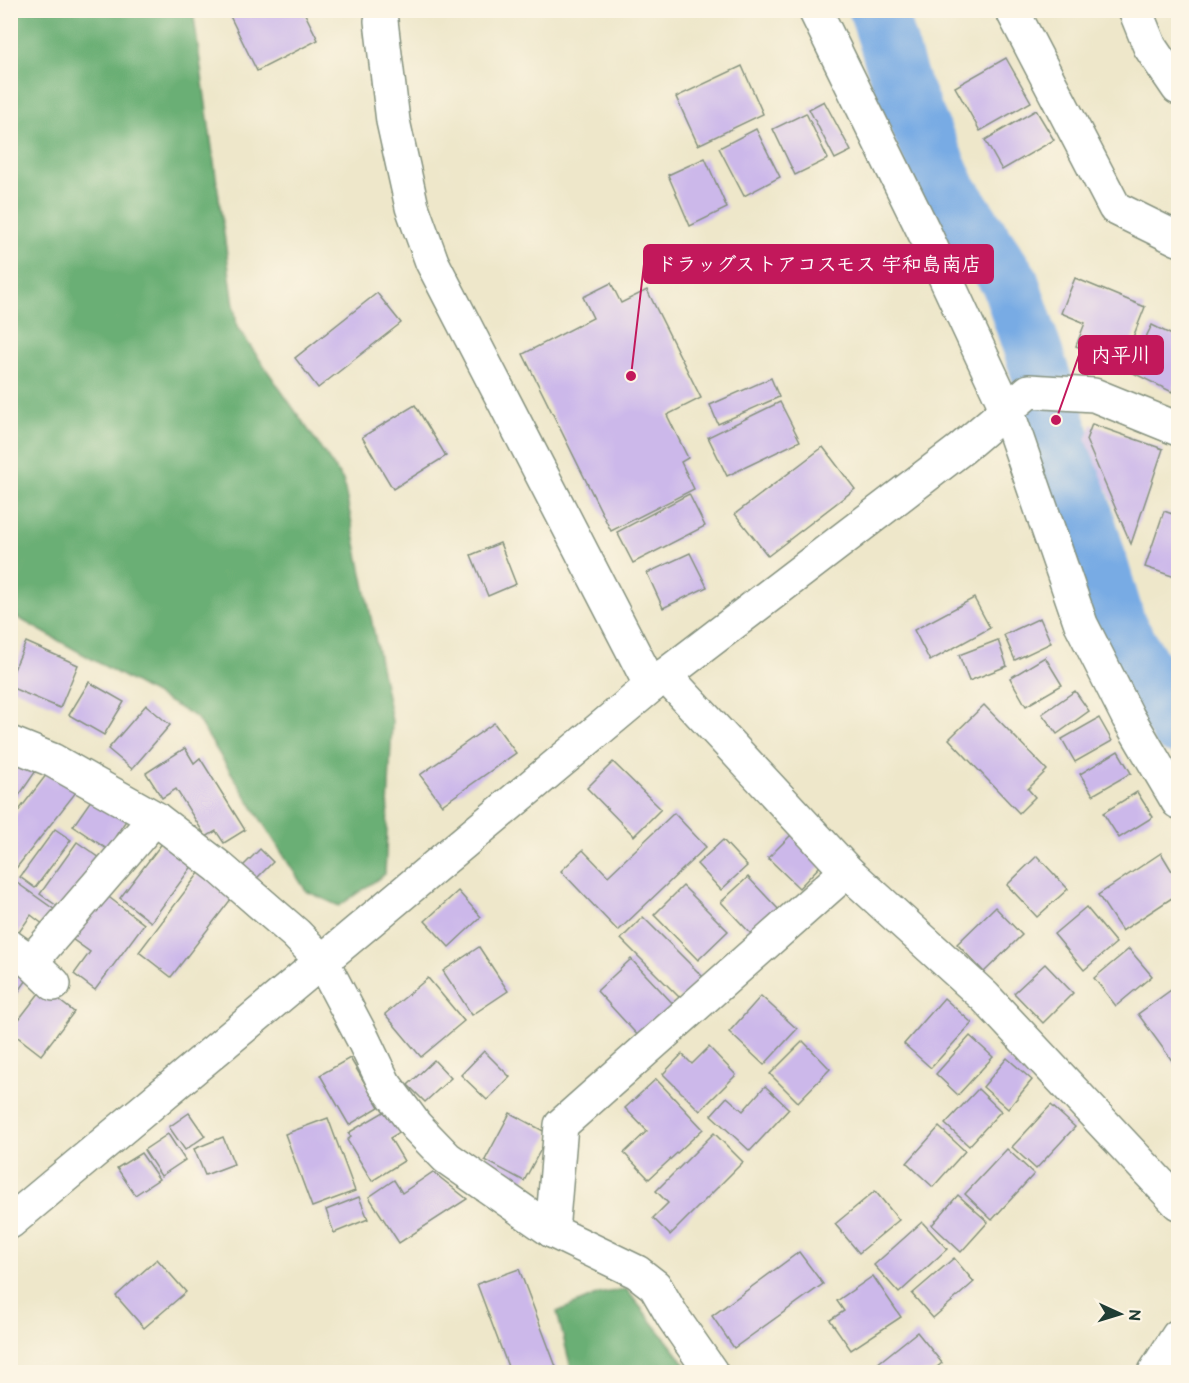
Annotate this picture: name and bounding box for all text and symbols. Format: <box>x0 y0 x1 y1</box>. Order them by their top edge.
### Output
callout: ドラッグストアコスモス 宇和島南店 <box>644 245 993 283</box>
text: ドラッグストアコスモス 宇和島南店 <box>657 253 982 277</box>
callout: 内平川 <box>1079 336 1163 374</box>
text: 内平川 <box>1091 344 1151 368</box>
north arrow <box>1090 1284 1150 1344</box>
text: N <box>1124 1308 1143 1322</box>

